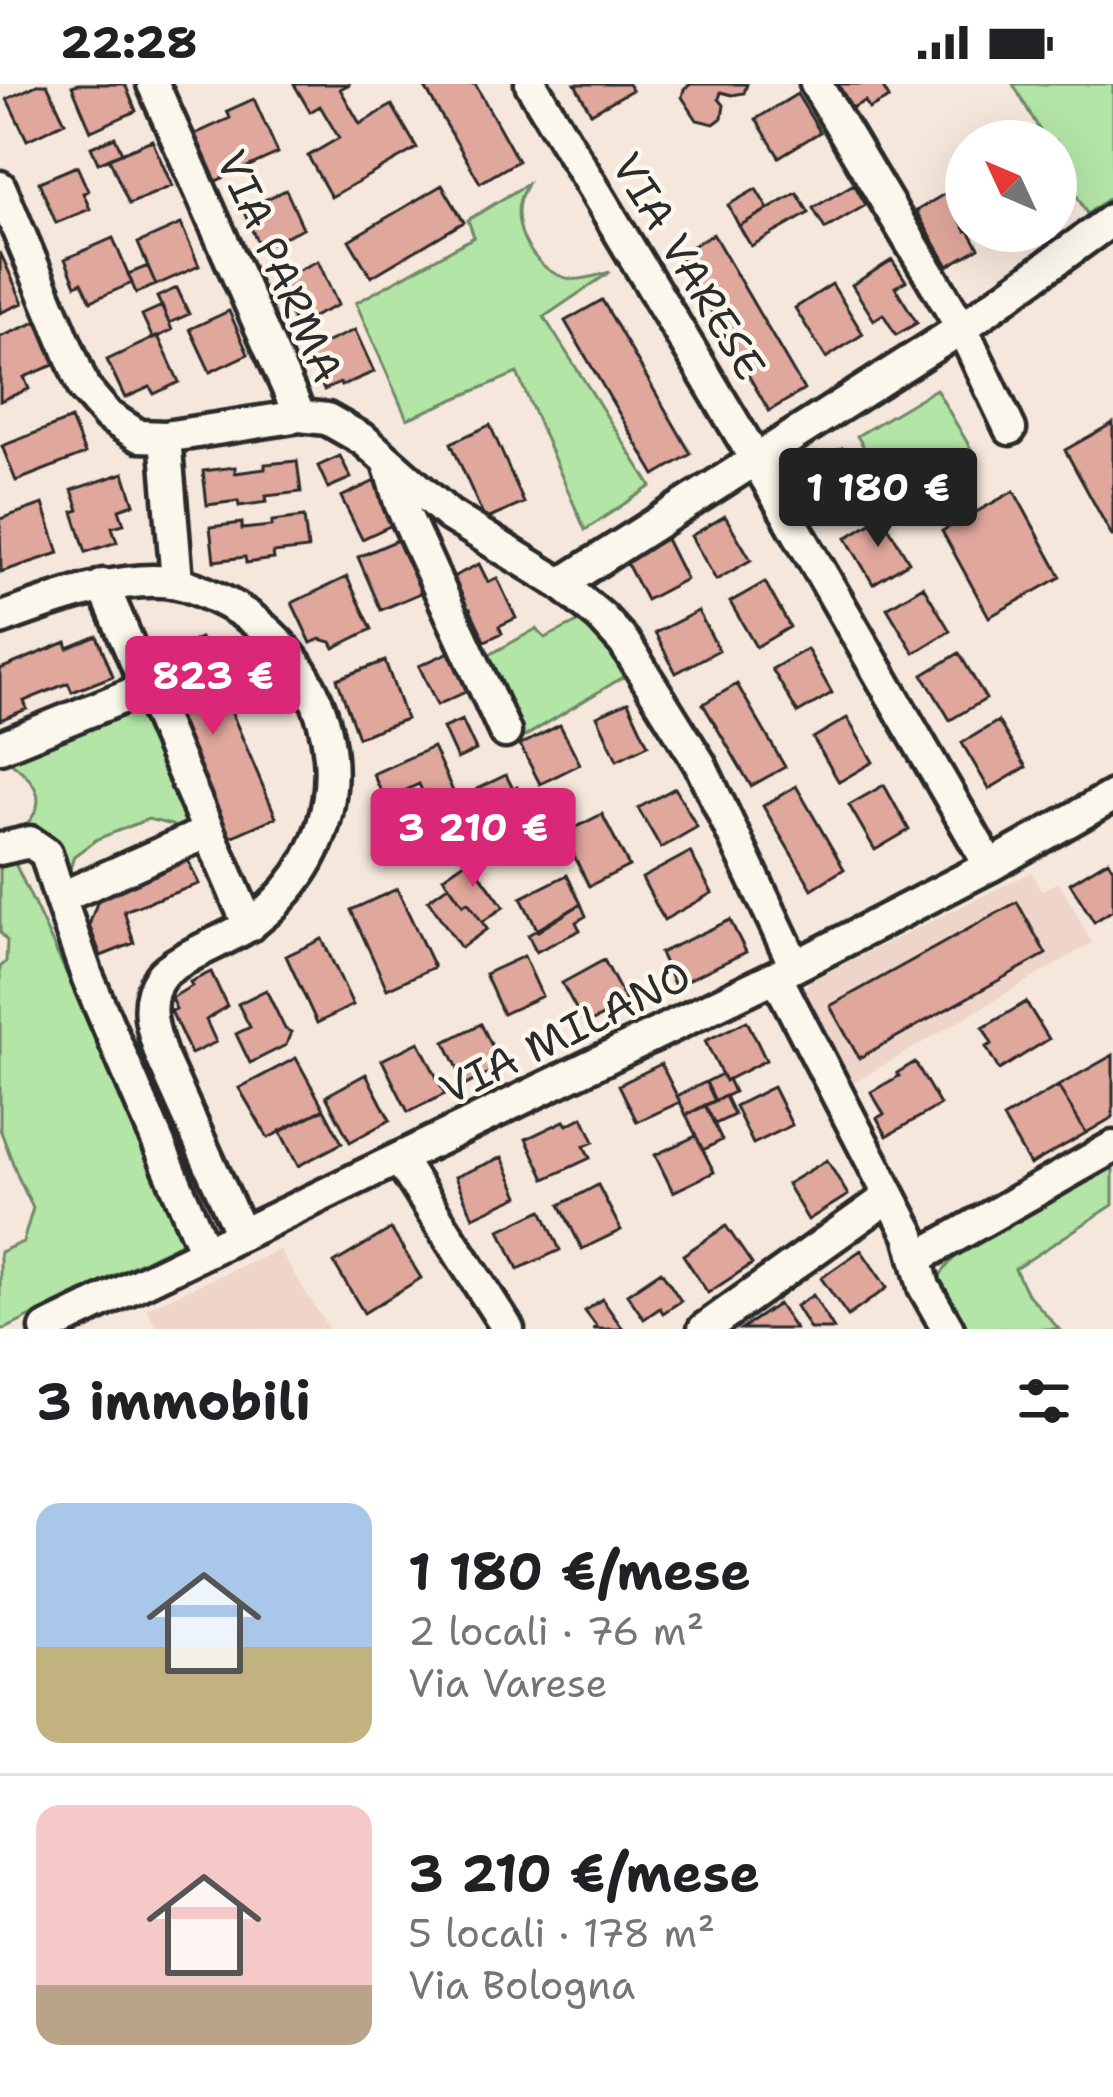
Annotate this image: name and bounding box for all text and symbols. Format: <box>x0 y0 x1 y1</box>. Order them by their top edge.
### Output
text: 22:28 <box>60 12 198 72</box>
north arrow <box>945 120 1077 252</box>
map controls <box>945 120 1077 252</box>
street label: VIA PARMA <box>204 141 356 391</box>
street label: VIA VARESE <box>599 142 779 390</box>
pin: 1 180 € <box>767 448 989 550</box>
text: 1 180 € <box>806 461 950 513</box>
pin: 823 € <box>129 636 297 738</box>
text: 823 € <box>152 649 274 701</box>
pin: 3 210 € <box>362 788 584 890</box>
text: 3 210 € <box>398 801 548 853</box>
street label: VIA MILANO <box>430 947 700 1117</box>
text: 3 immobili <box>36 1367 311 1435</box>
icon: filters <box>1011 1368 1077 1434</box>
text: 1 180 €/mese <box>408 1537 751 1605</box>
icon: home <box>132 1551 276 1695</box>
text: 2 locali · 76 m² <box>408 1605 704 1657</box>
text: Via Varese <box>408 1657 608 1709</box>
text: 3 210 €/mese <box>408 1839 760 1907</box>
icon: home <box>132 1853 276 1997</box>
text: 5 locali · 178 m² <box>408 1907 715 1959</box>
text: Via Bologna <box>408 1959 635 2011</box>

